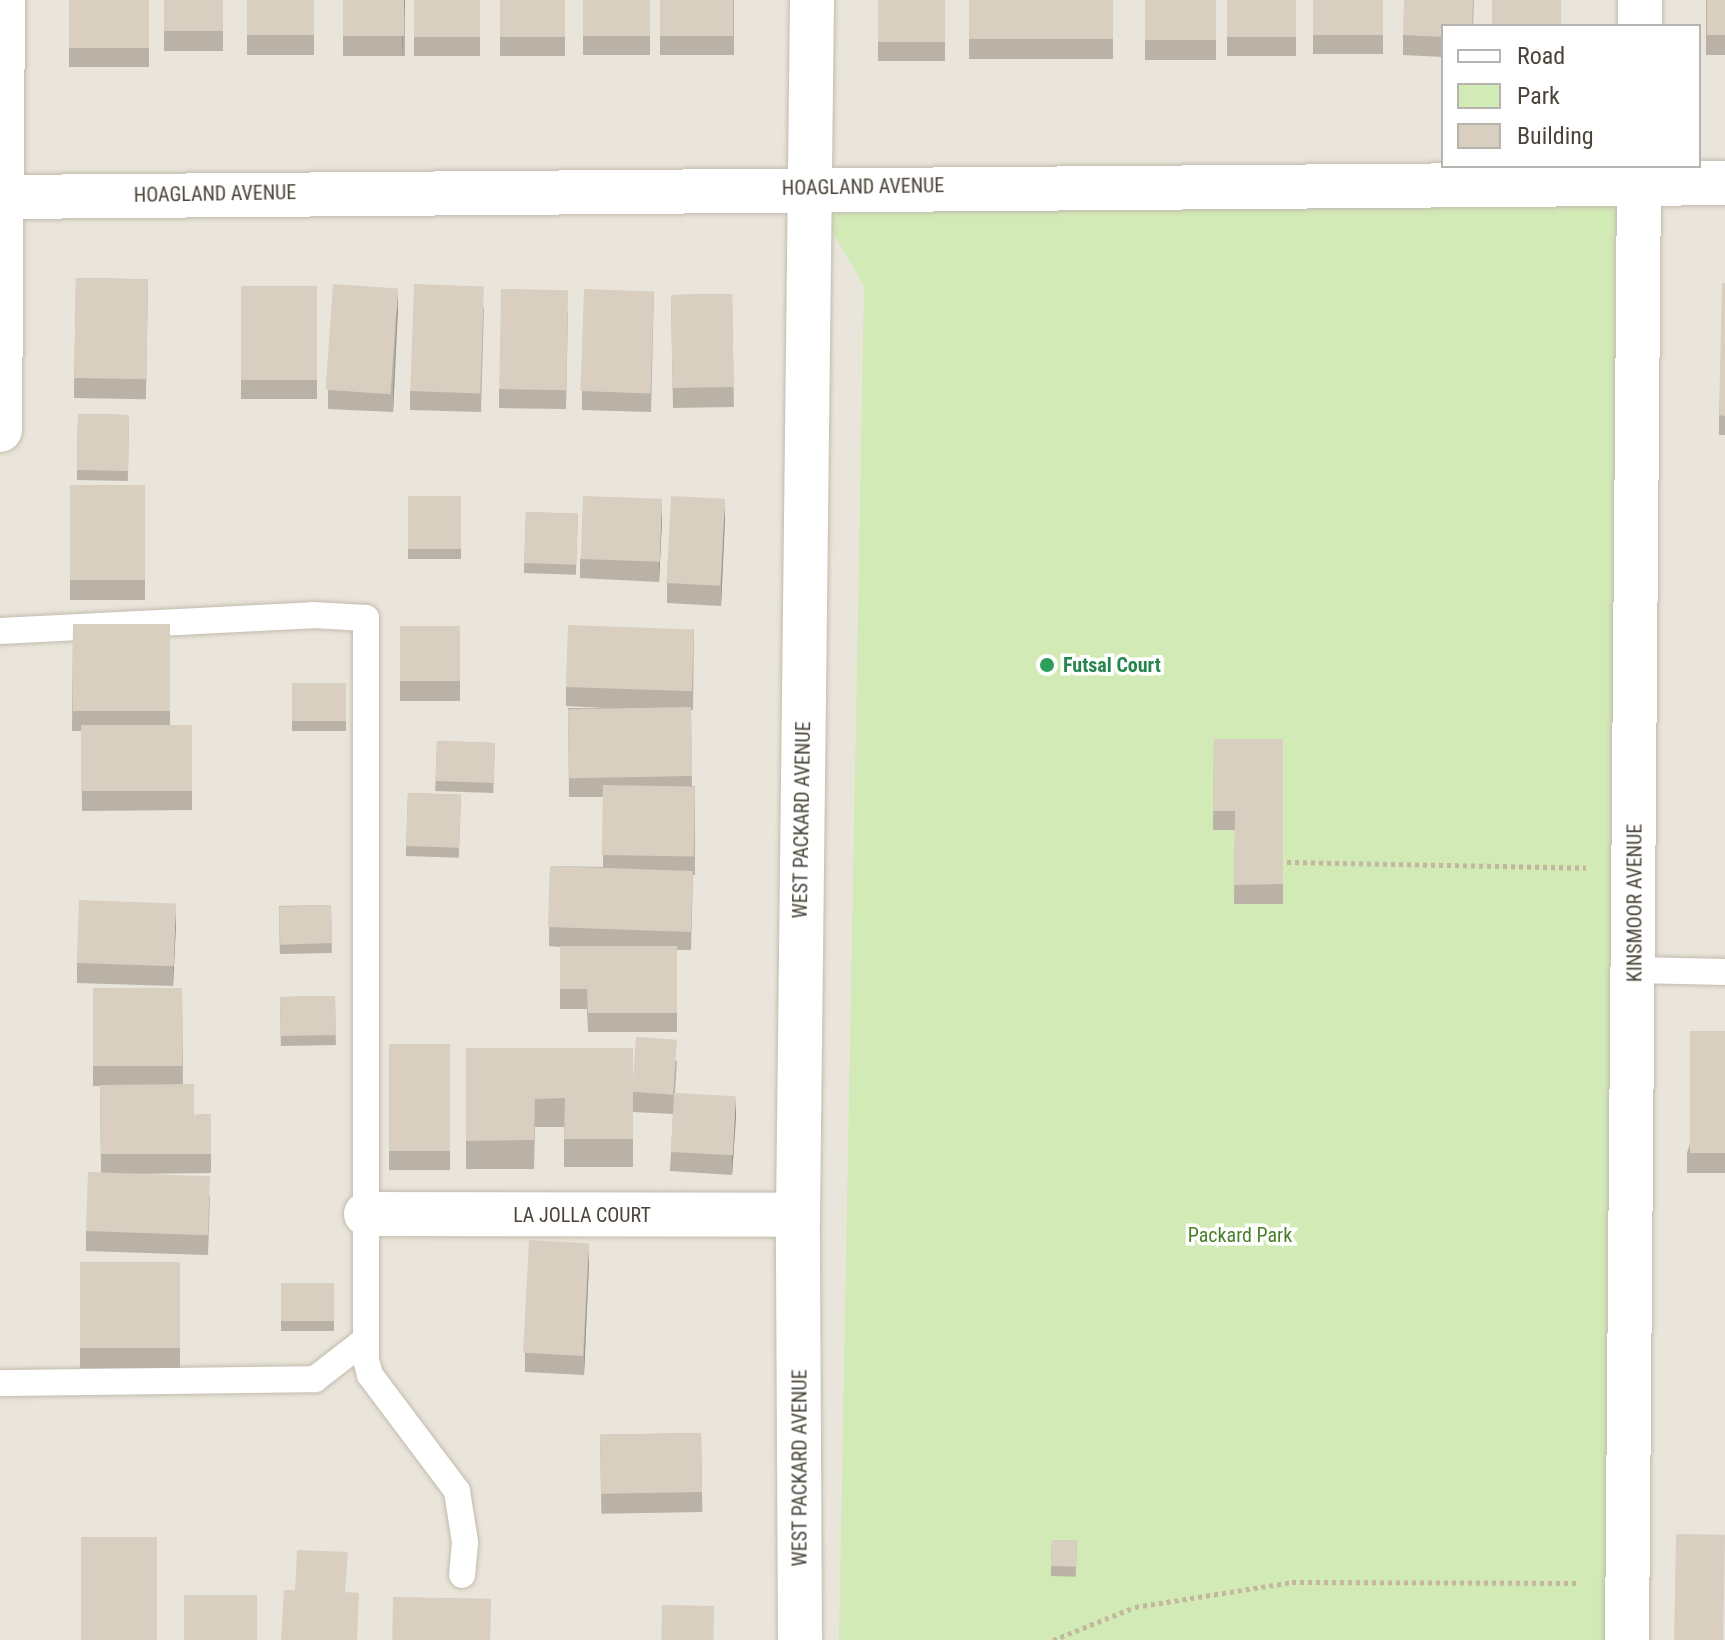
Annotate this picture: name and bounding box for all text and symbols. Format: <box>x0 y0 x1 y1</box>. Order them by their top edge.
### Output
legend <box>1441 24 1701 168</box>
text: Road <box>1517 42 1565 70</box>
text: Park <box>1517 82 1560 110</box>
text: Building <box>1517 122 1594 150</box>
street label: HOAGLAND AVENUE <box>782 174 944 200</box>
street label: HOAGLAND AVENUE <box>134 181 296 207</box>
place label: Futsal Court <box>1063 653 1161 677</box>
marker: Futsal Court <box>1038 656 1056 674</box>
street label: WEST PACKARD AVENUE <box>788 721 816 919</box>
street label: KINSMOOR AVENUE <box>1623 824 1647 982</box>
street label: LA JOLLA COURT <box>513 1203 651 1227</box>
park label: Packard Park <box>1188 1223 1292 1247</box>
street label: WEST PACKARD AVENUE <box>788 1369 812 1567</box>

